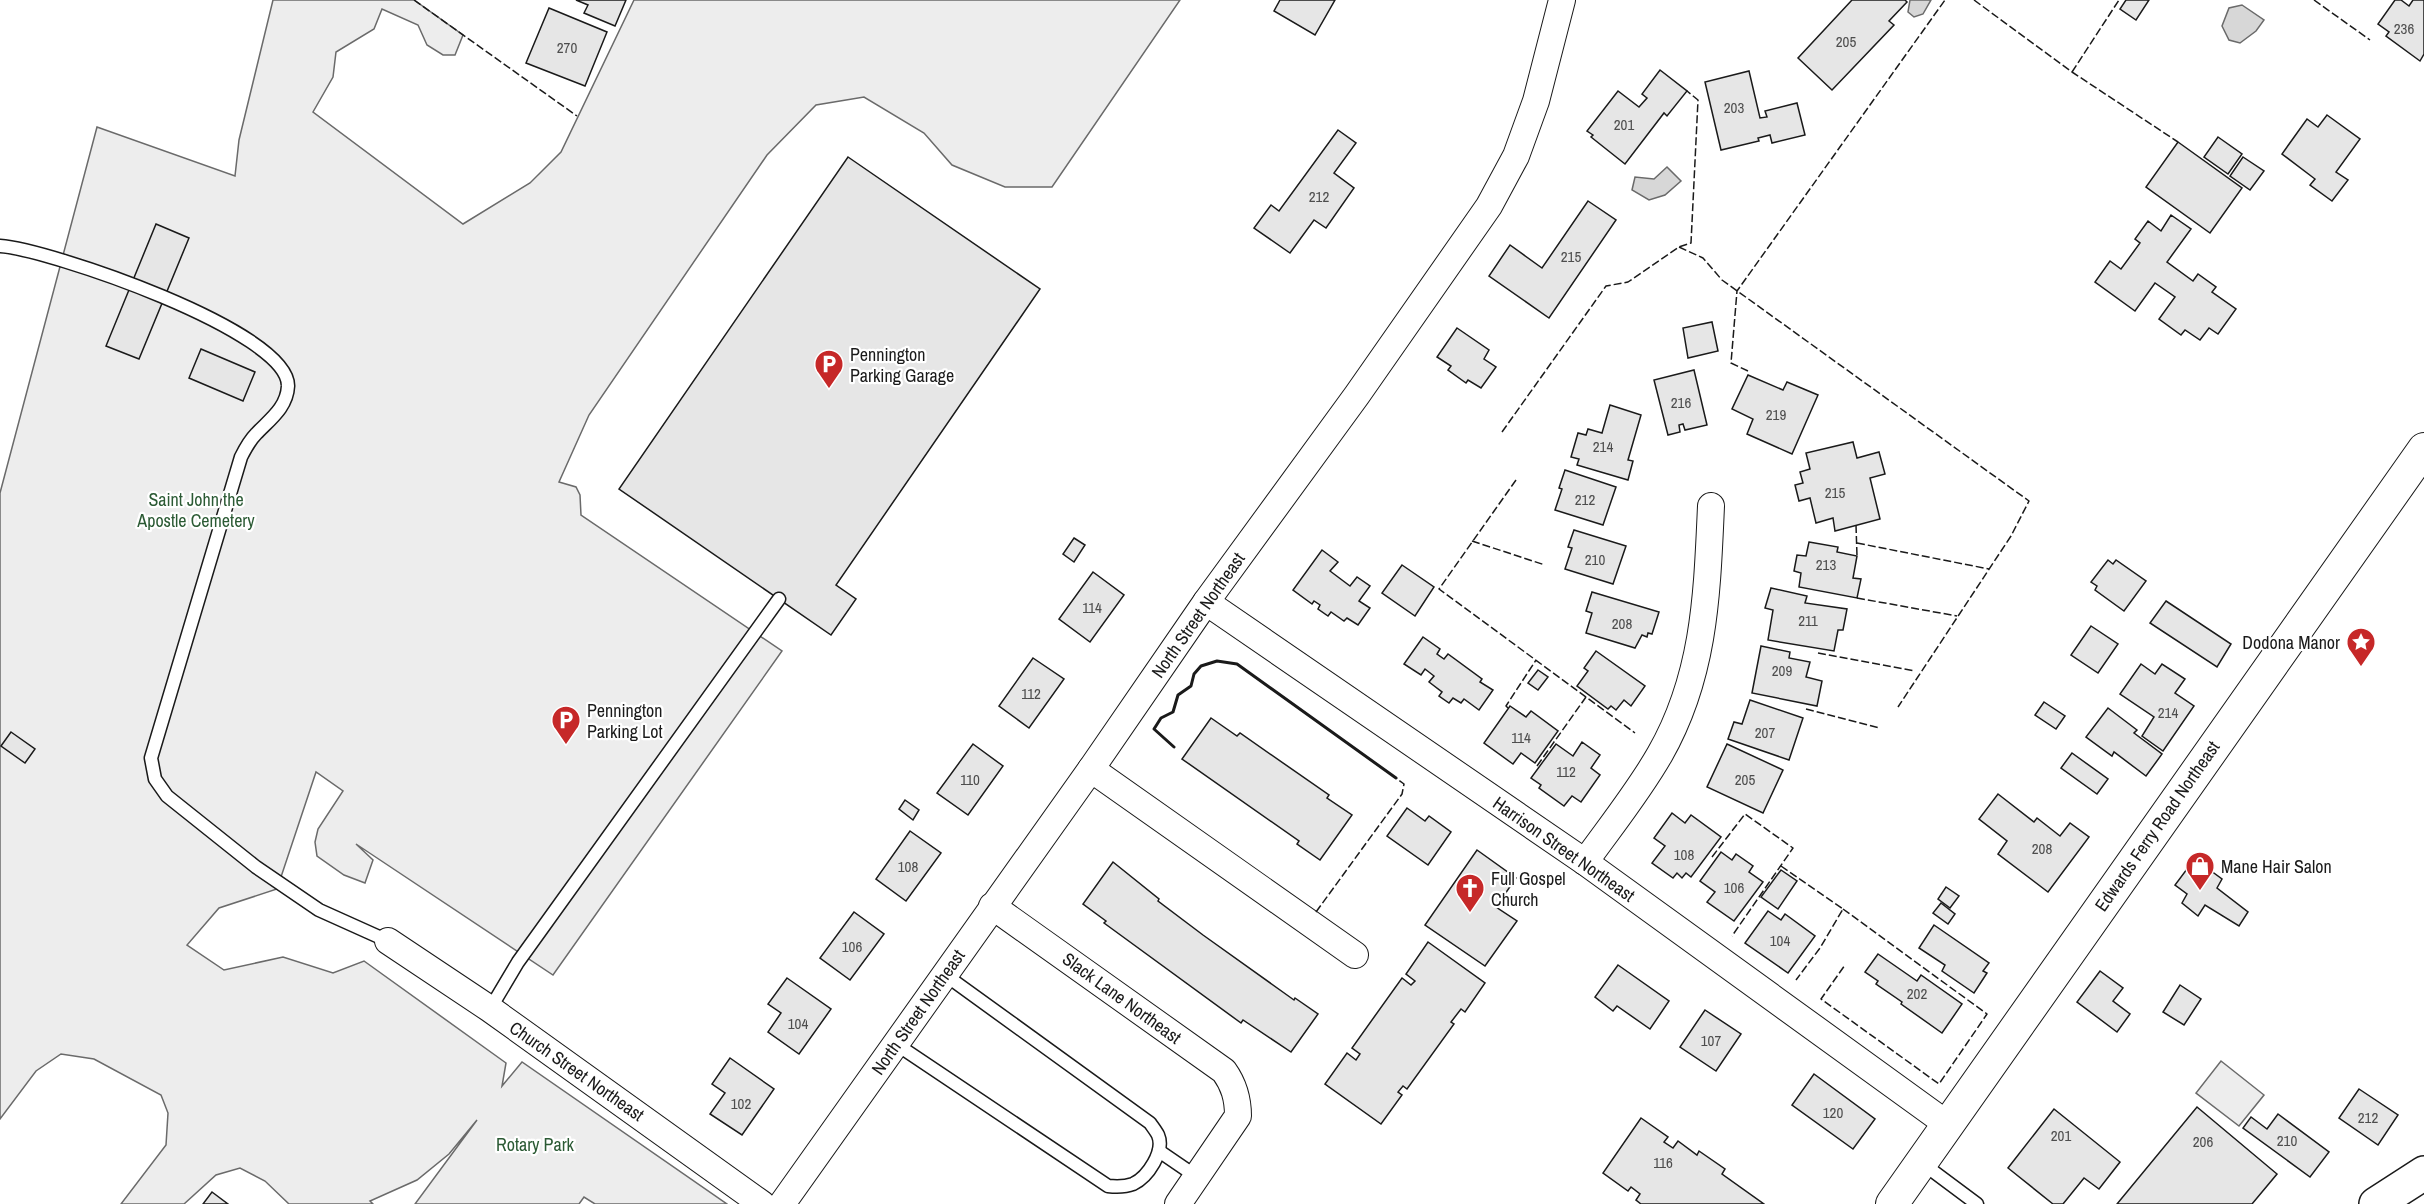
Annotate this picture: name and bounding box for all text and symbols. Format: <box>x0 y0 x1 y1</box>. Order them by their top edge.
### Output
house number: 236 <box>2394 18 2414 39</box>
house number: 205 <box>1836 31 1856 52</box>
house number: 270 <box>557 37 577 58</box>
house number: 203 <box>1724 97 1744 118</box>
house number: 201 <box>1614 114 1634 135</box>
house number: 212 <box>1309 186 1329 207</box>
house number: 215 <box>1561 246 1581 267</box>
place label: Pennington Parking Garage <box>850 342 954 388</box>
parking icon: Pennington Parking Garage <box>813 348 845 390</box>
house number: 216 <box>1671 392 1691 413</box>
house number: 219 <box>1766 404 1786 425</box>
house number: 214 <box>1593 436 1613 457</box>
house number: 215 <box>1825 482 1845 503</box>
park label: Saint John the Apostle Cemetery <box>136 487 255 533</box>
house number: 212 <box>1575 489 1595 510</box>
street label: North Street Northeast <box>1145 547 1251 683</box>
house number: 210 <box>1585 549 1605 570</box>
house number: 213 <box>1816 554 1836 575</box>
house number: 114 <box>1082 597 1102 618</box>
house number: 211 <box>1798 610 1818 631</box>
house number: 208 <box>1612 613 1632 634</box>
place icon: Dodona Manor <box>2345 626 2377 668</box>
place label: Dodona Manor <box>2242 630 2340 655</box>
house number: 209 <box>1772 660 1792 681</box>
house number: 112 <box>1021 683 1041 704</box>
place label: Pennington Parking Lot <box>587 698 663 744</box>
house number: 214 <box>2158 702 2178 723</box>
parking icon: Pennington Parking Lot <box>550 704 582 746</box>
house number: 207 <box>1755 722 1775 743</box>
house number: 114 <box>1511 727 1531 748</box>
street label: Edwards Ferry Road Northeast <box>2089 736 2225 916</box>
house number: 112 <box>1556 761 1576 782</box>
house number: 110 <box>960 769 980 790</box>
house number: 205 <box>1735 769 1755 790</box>
street label: Harrison Street Northeast <box>1488 791 1640 907</box>
house number: 208 <box>2032 838 2052 859</box>
house number: 108 <box>1674 844 1694 865</box>
shop icon: Mane Hair Salon <box>2184 850 2216 892</box>
place label: Mane Hair Salon <box>2221 854 2332 879</box>
house number: 108 <box>898 856 918 877</box>
place label: Full Gospel Church <box>1491 866 1566 912</box>
church icon: Full Gospel Church <box>1454 872 1486 914</box>
house number: 106 <box>1724 877 1744 898</box>
house number: 104 <box>1770 930 1790 951</box>
house number: 106 <box>842 936 862 957</box>
street label: North Street Northeast <box>865 944 971 1080</box>
street label: Slack Lane Northeast <box>1058 946 1186 1050</box>
house number: 202 <box>1907 983 1927 1004</box>
house number: 104 <box>788 1013 808 1034</box>
street label: Church Street Northeast <box>505 1015 649 1127</box>
house number: 107 <box>1701 1030 1721 1051</box>
house number: 102 <box>731 1093 751 1114</box>
house number: 120 <box>1823 1102 1843 1123</box>
house number: 212 <box>2358 1107 2378 1128</box>
house number: 201 <box>2051 1125 2071 1146</box>
house number: 210 <box>2277 1130 2297 1151</box>
house number: 206 <box>2193 1131 2213 1152</box>
park label: Rotary Park <box>496 1132 575 1157</box>
house number: 116 <box>1653 1152 1673 1173</box>

